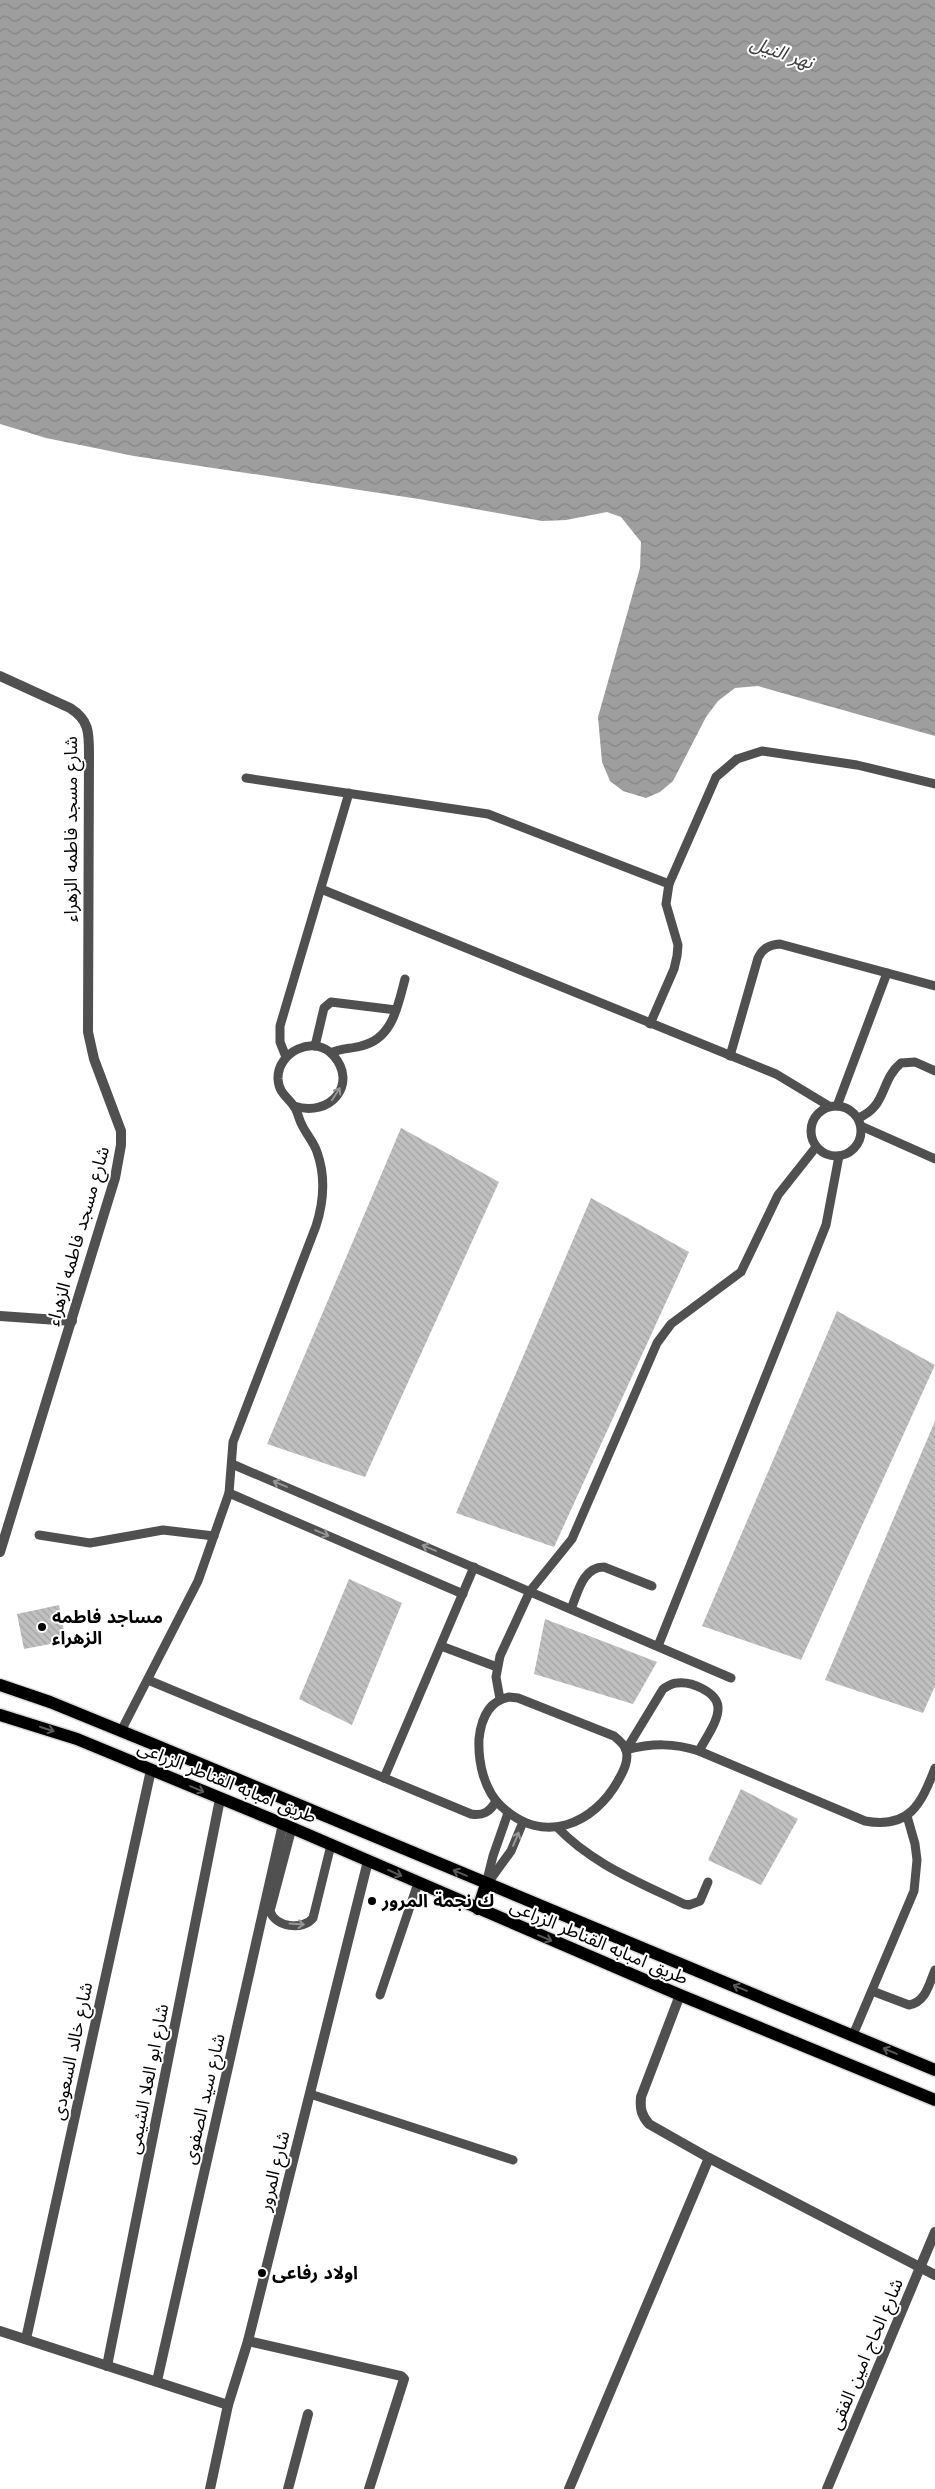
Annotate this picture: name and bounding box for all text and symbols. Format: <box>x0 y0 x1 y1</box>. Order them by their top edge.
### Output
water label: نهر النيل <box>747 29 819 76</box>
street label: شارع مسجد فاطمه الزهراء <box>58 736 85 922</box>
one-way arrow <box>331 1087 341 1101</box>
street label: شارع مسجد فاطمه الزهراء <box>40 1143 117 1329</box>
one-way arrow <box>273 1479 288 1489</box>
one-way arrow <box>314 1530 329 1539</box>
one-way arrow <box>422 1543 437 1552</box>
place label: مساجد فاطمه الزهراء <box>52 1604 163 1651</box>
marker: مساجد فاطمه الزهراء <box>36 1621 48 1633</box>
one-way arrow <box>38 1725 54 1734</box>
street label: طريق امبابه القناطر الزراعى <box>134 1734 320 1830</box>
one-way arrow <box>189 1785 204 1795</box>
one-way arrow <box>511 1832 521 1847</box>
one-way arrow <box>453 1868 468 1877</box>
one-way arrow <box>388 1869 403 1878</box>
place label: ك نجمة المرور <box>381 1888 494 1914</box>
street label: طريق امبابه القناطر الزراعى <box>506 1893 692 1991</box>
marker: ك نجمة المرور <box>366 1895 378 1907</box>
one-way arrow <box>288 1920 304 1929</box>
one-way arrow <box>537 1933 552 1943</box>
street label: شارع خالد السعودى <box>45 1980 100 2123</box>
one-way arrow <box>733 1983 748 1992</box>
street label: شارع ابو العلا الشيمى <box>121 2002 176 2157</box>
street label: شارع سيد الصفوى <box>176 2031 233 2167</box>
one-way arrow <box>883 2046 898 2055</box>
street label: شارع المرور <box>251 2128 297 2215</box>
place label: اولاد رفاعى <box>272 2260 358 2286</box>
marker: اولاد رفاعى <box>256 2267 268 2279</box>
street label: شارع الحاج امين الفقى <box>822 2274 911 2434</box>

